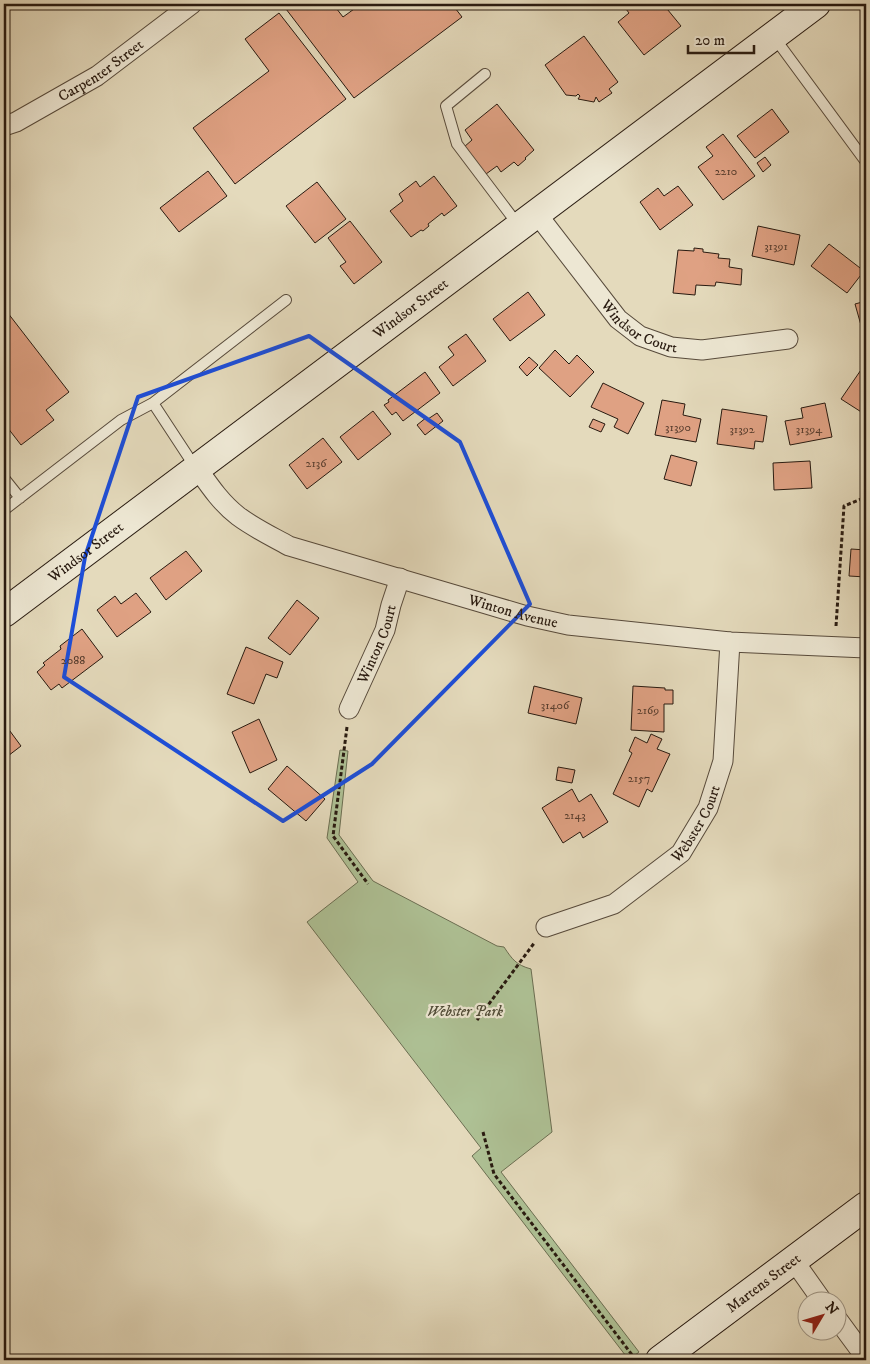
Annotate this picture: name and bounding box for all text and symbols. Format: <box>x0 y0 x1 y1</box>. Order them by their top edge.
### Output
scale bar <box>688 22 754 54</box>
text: 20 m <box>695 31 725 50</box>
street label: Carpenter Street <box>55 35 148 106</box>
house number: 2210 <box>715 164 737 179</box>
house number: 31391 <box>764 239 788 254</box>
street label: Windsor Street <box>368 274 452 344</box>
street label: Windsor Court <box>596 295 678 358</box>
house number: 31390 <box>665 420 691 435</box>
house number: 31392 <box>729 422 755 437</box>
house number: 31394 <box>796 422 823 437</box>
house number: 2136 <box>305 456 327 471</box>
street label: Windsor Street <box>44 518 128 587</box>
street label: Winton Avenue <box>465 590 559 632</box>
street label: Winton Court <box>353 603 401 687</box>
house number: 2088 <box>61 653 85 668</box>
house number: 31406 <box>541 698 570 713</box>
house number: 2169 <box>637 703 659 718</box>
house number: 2157 <box>628 771 650 786</box>
street label: Webster Court <box>667 783 725 868</box>
house number: 2143 <box>564 808 586 823</box>
park label: Webster Park <box>427 1002 504 1021</box>
street label: Martens Street <box>723 1249 805 1317</box>
north arrow <box>798 1292 848 1342</box>
text: N <box>821 1299 842 1319</box>

